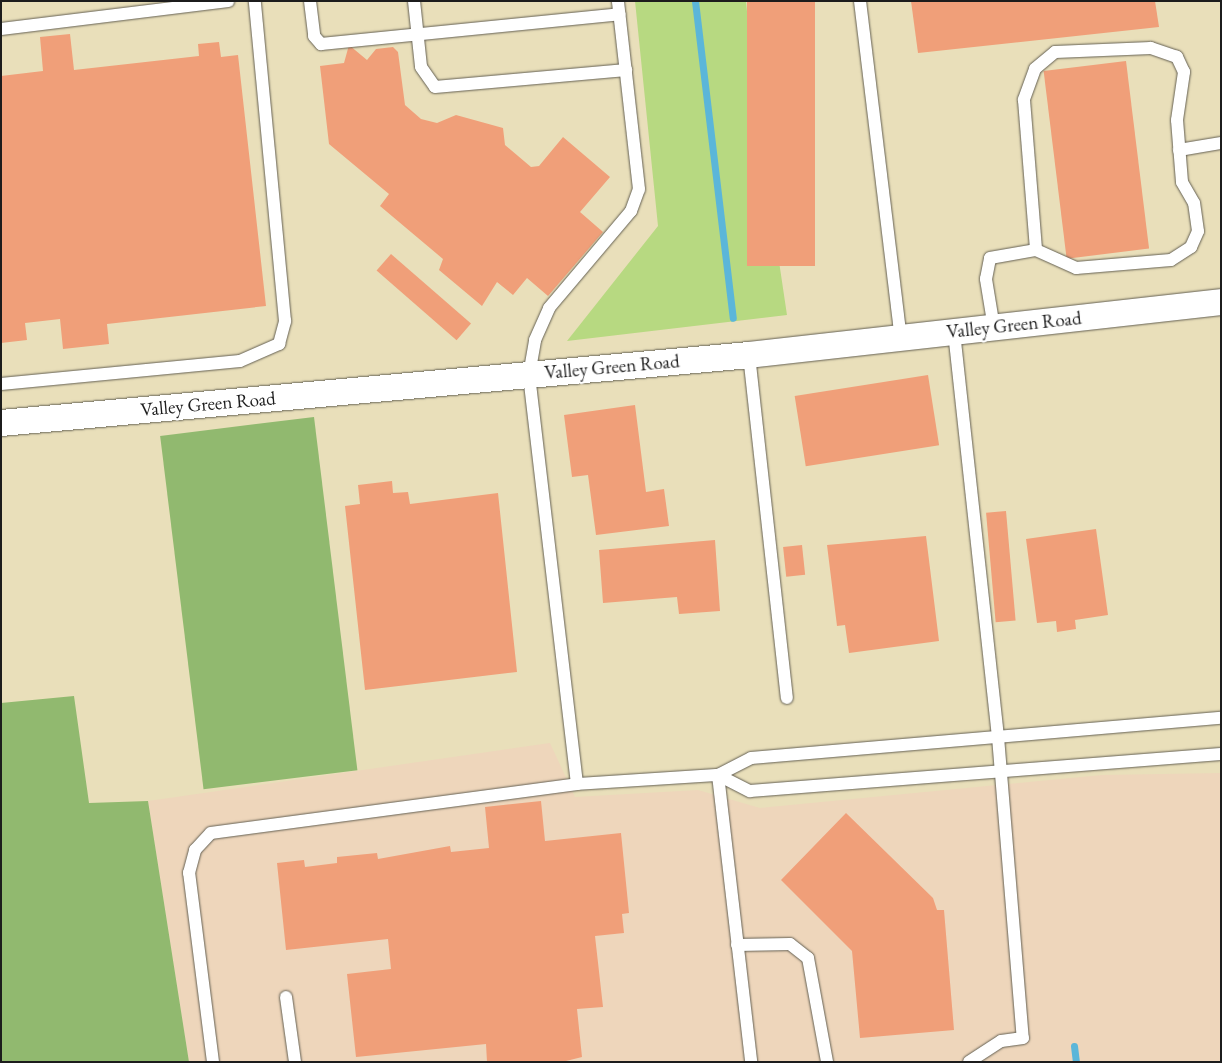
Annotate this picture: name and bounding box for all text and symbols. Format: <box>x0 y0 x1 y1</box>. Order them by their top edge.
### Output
street label: Valley Green Road <box>945 307 1083 343</box>
street label: Valley Green Road <box>544 350 680 384</box>
street label: Valley Green Road <box>140 387 276 421</box>

